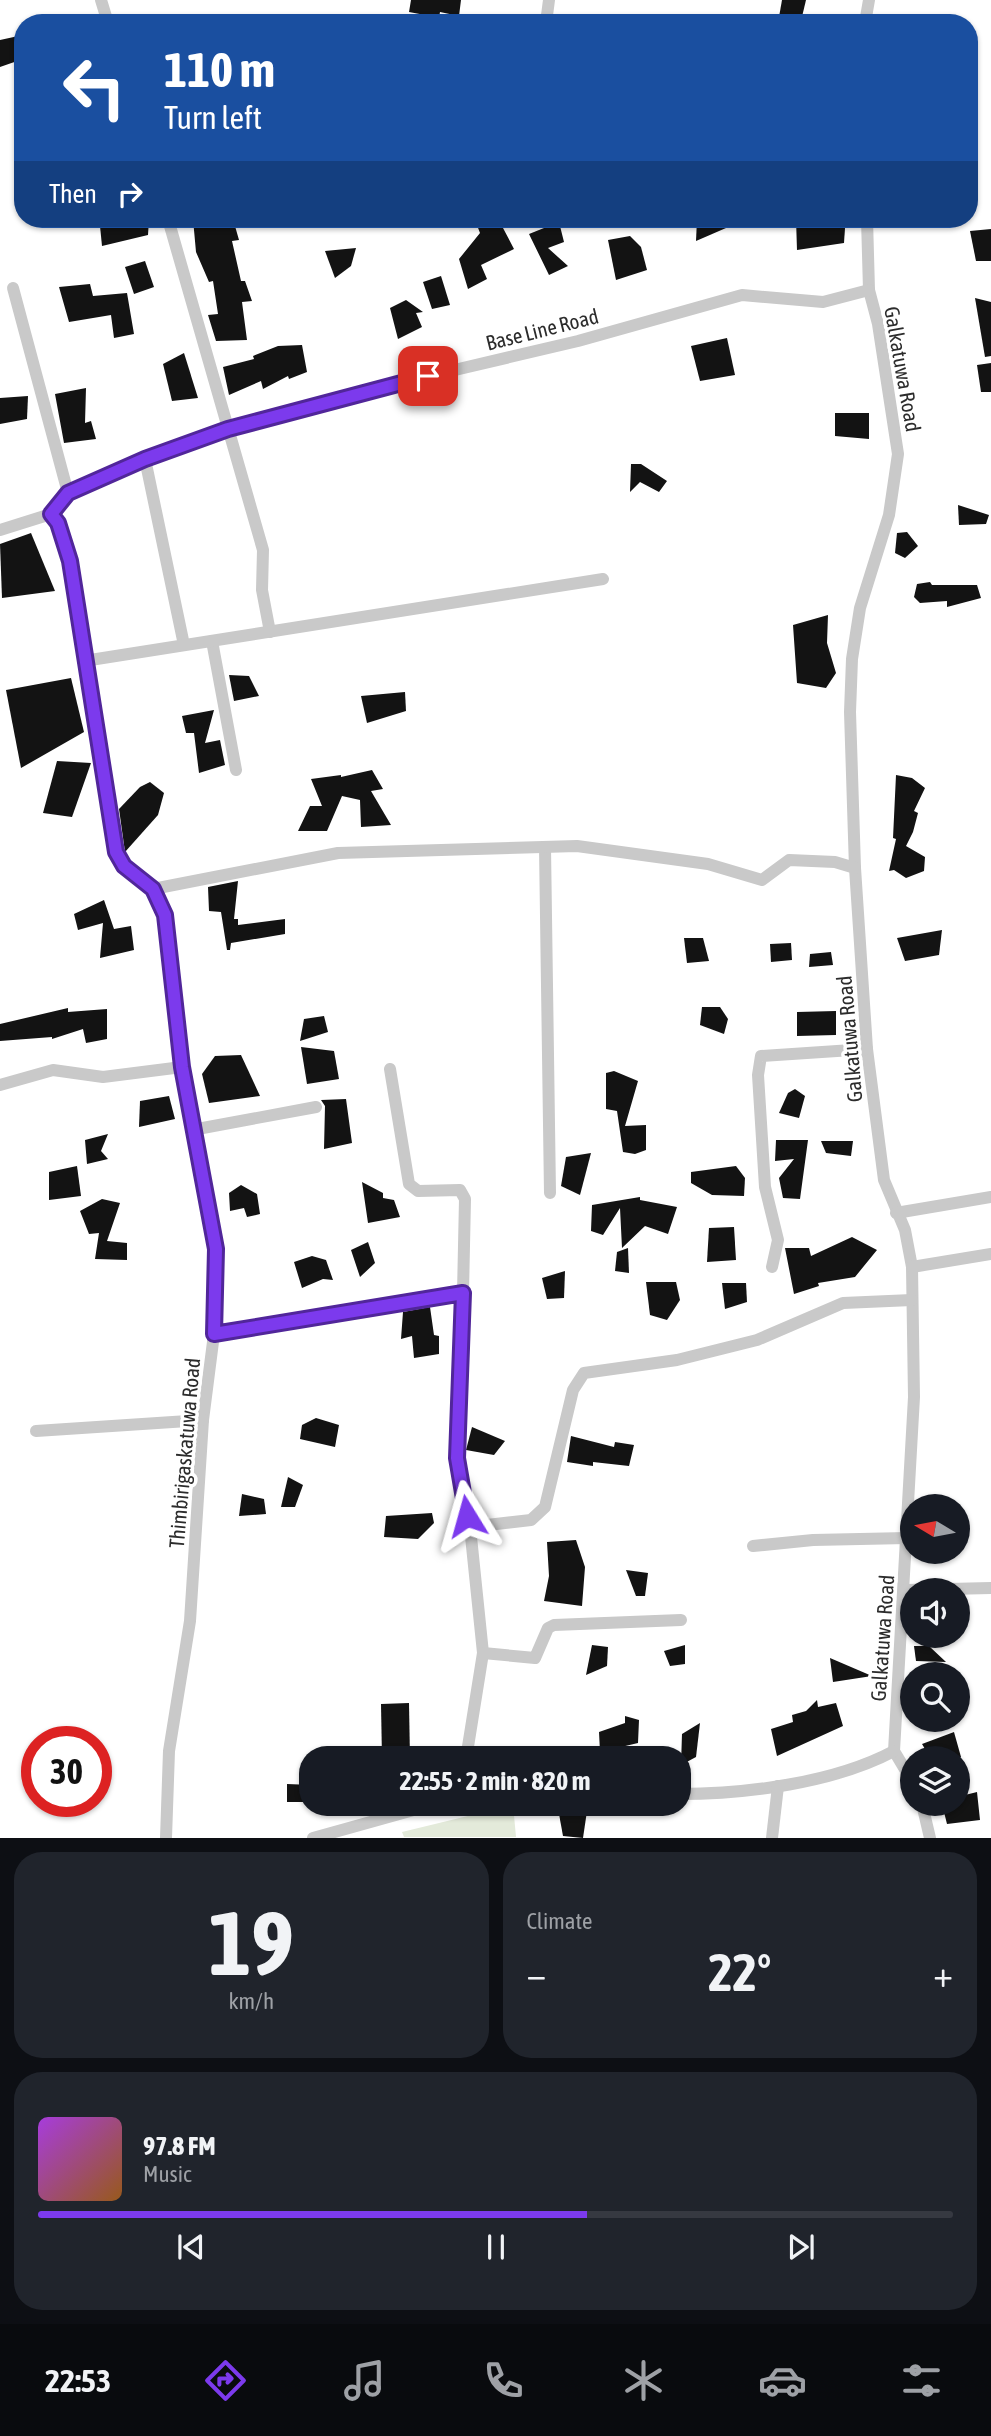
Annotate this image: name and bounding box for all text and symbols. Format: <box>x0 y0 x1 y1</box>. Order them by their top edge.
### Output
text: 110 m <box>164 41 275 97</box>
icon: left <box>49 42 140 133</box>
text: Turn left <box>164 99 262 136</box>
icon: right <box>111 175 149 213</box>
text: Then <box>49 179 97 209</box>
street label: Base Line Road <box>483 303 601 355</box>
street label: Galkatuwa Road <box>880 305 926 433</box>
pin <box>398 346 458 406</box>
icon: arrive <box>409 357 447 395</box>
street label: Galkatuwa Road <box>832 975 866 1103</box>
street label: Thimbirigaskatuwa Road <box>164 1357 204 1549</box>
position arrow <box>430 1479 504 1553</box>
north arrow <box>900 1494 970 1564</box>
map controls <box>900 1494 970 1816</box>
street label: Galkatuwa Road <box>866 1574 898 1702</box>
button: sound <box>900 1578 970 1648</box>
button: search <box>900 1662 970 1732</box>
speed limit sign: 30 <box>21 1726 112 1817</box>
button: layers <box>900 1746 970 1816</box>
text: 22:55 · 2 min · 820 m <box>400 1766 590 1796</box>
text: 19 <box>208 1890 294 1994</box>
text: Climate <box>527 1908 592 1934</box>
text: 22° <box>708 1942 771 2002</box>
text: − <box>527 1952 546 1995</box>
text: + <box>933 1952 953 1995</box>
text: km/h <box>228 1988 274 2014</box>
text: 97.8 FM <box>143 2131 216 2161</box>
text: Music <box>143 2161 191 2187</box>
icon: previous <box>172 2228 210 2266</box>
icon: pause <box>477 2228 515 2266</box>
icon: next <box>782 2228 820 2266</box>
icon: directions <box>201 2356 250 2405</box>
icon: music <box>340 2356 389 2405</box>
icon: phone <box>479 2356 528 2405</box>
icon: climate <box>619 2356 668 2405</box>
icon: car <box>758 2356 807 2405</box>
icon: filters <box>897 2356 946 2405</box>
text: 22:53 <box>45 2362 111 2399</box>

